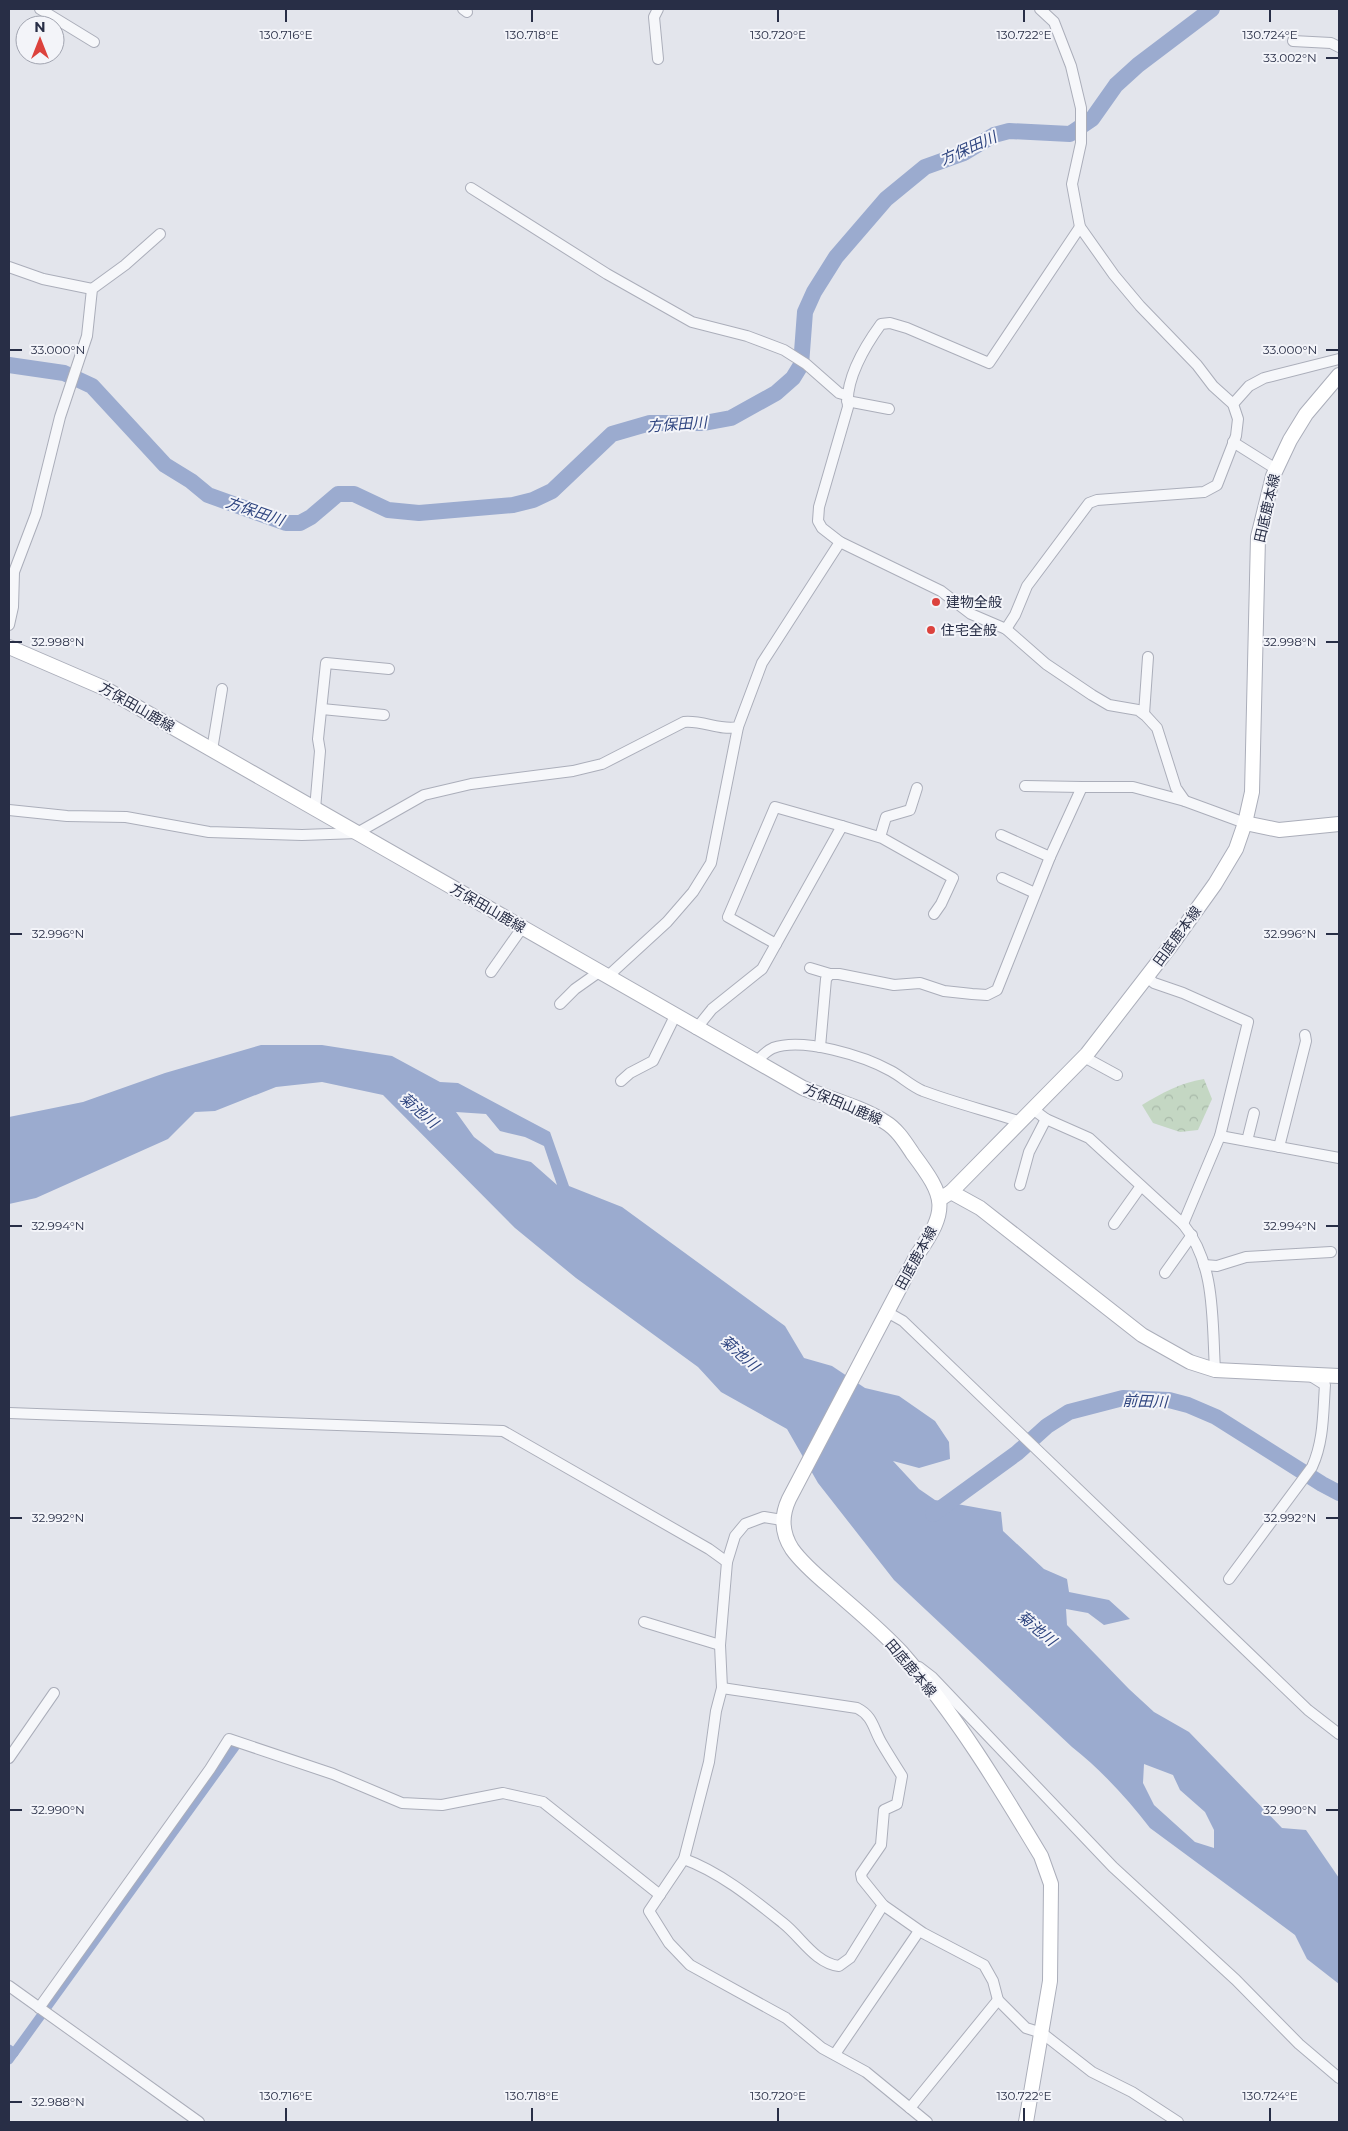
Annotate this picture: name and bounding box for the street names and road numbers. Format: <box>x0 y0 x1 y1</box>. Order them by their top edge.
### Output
street label: 田底鹿本線 <box>1250 472 1284 544</box>
street label: 方保田山鹿線 <box>96 678 178 736</box>
street label: 方保田山鹿線 <box>447 879 529 937</box>
street label: 田底鹿本線 <box>1149 902 1205 970</box>
street label: 方保田山鹿線 <box>801 1079 885 1129</box>
street label: 田底鹿本線 <box>891 1223 941 1293</box>
street label: 田底鹿本線 <box>882 1635 940 1701</box>

